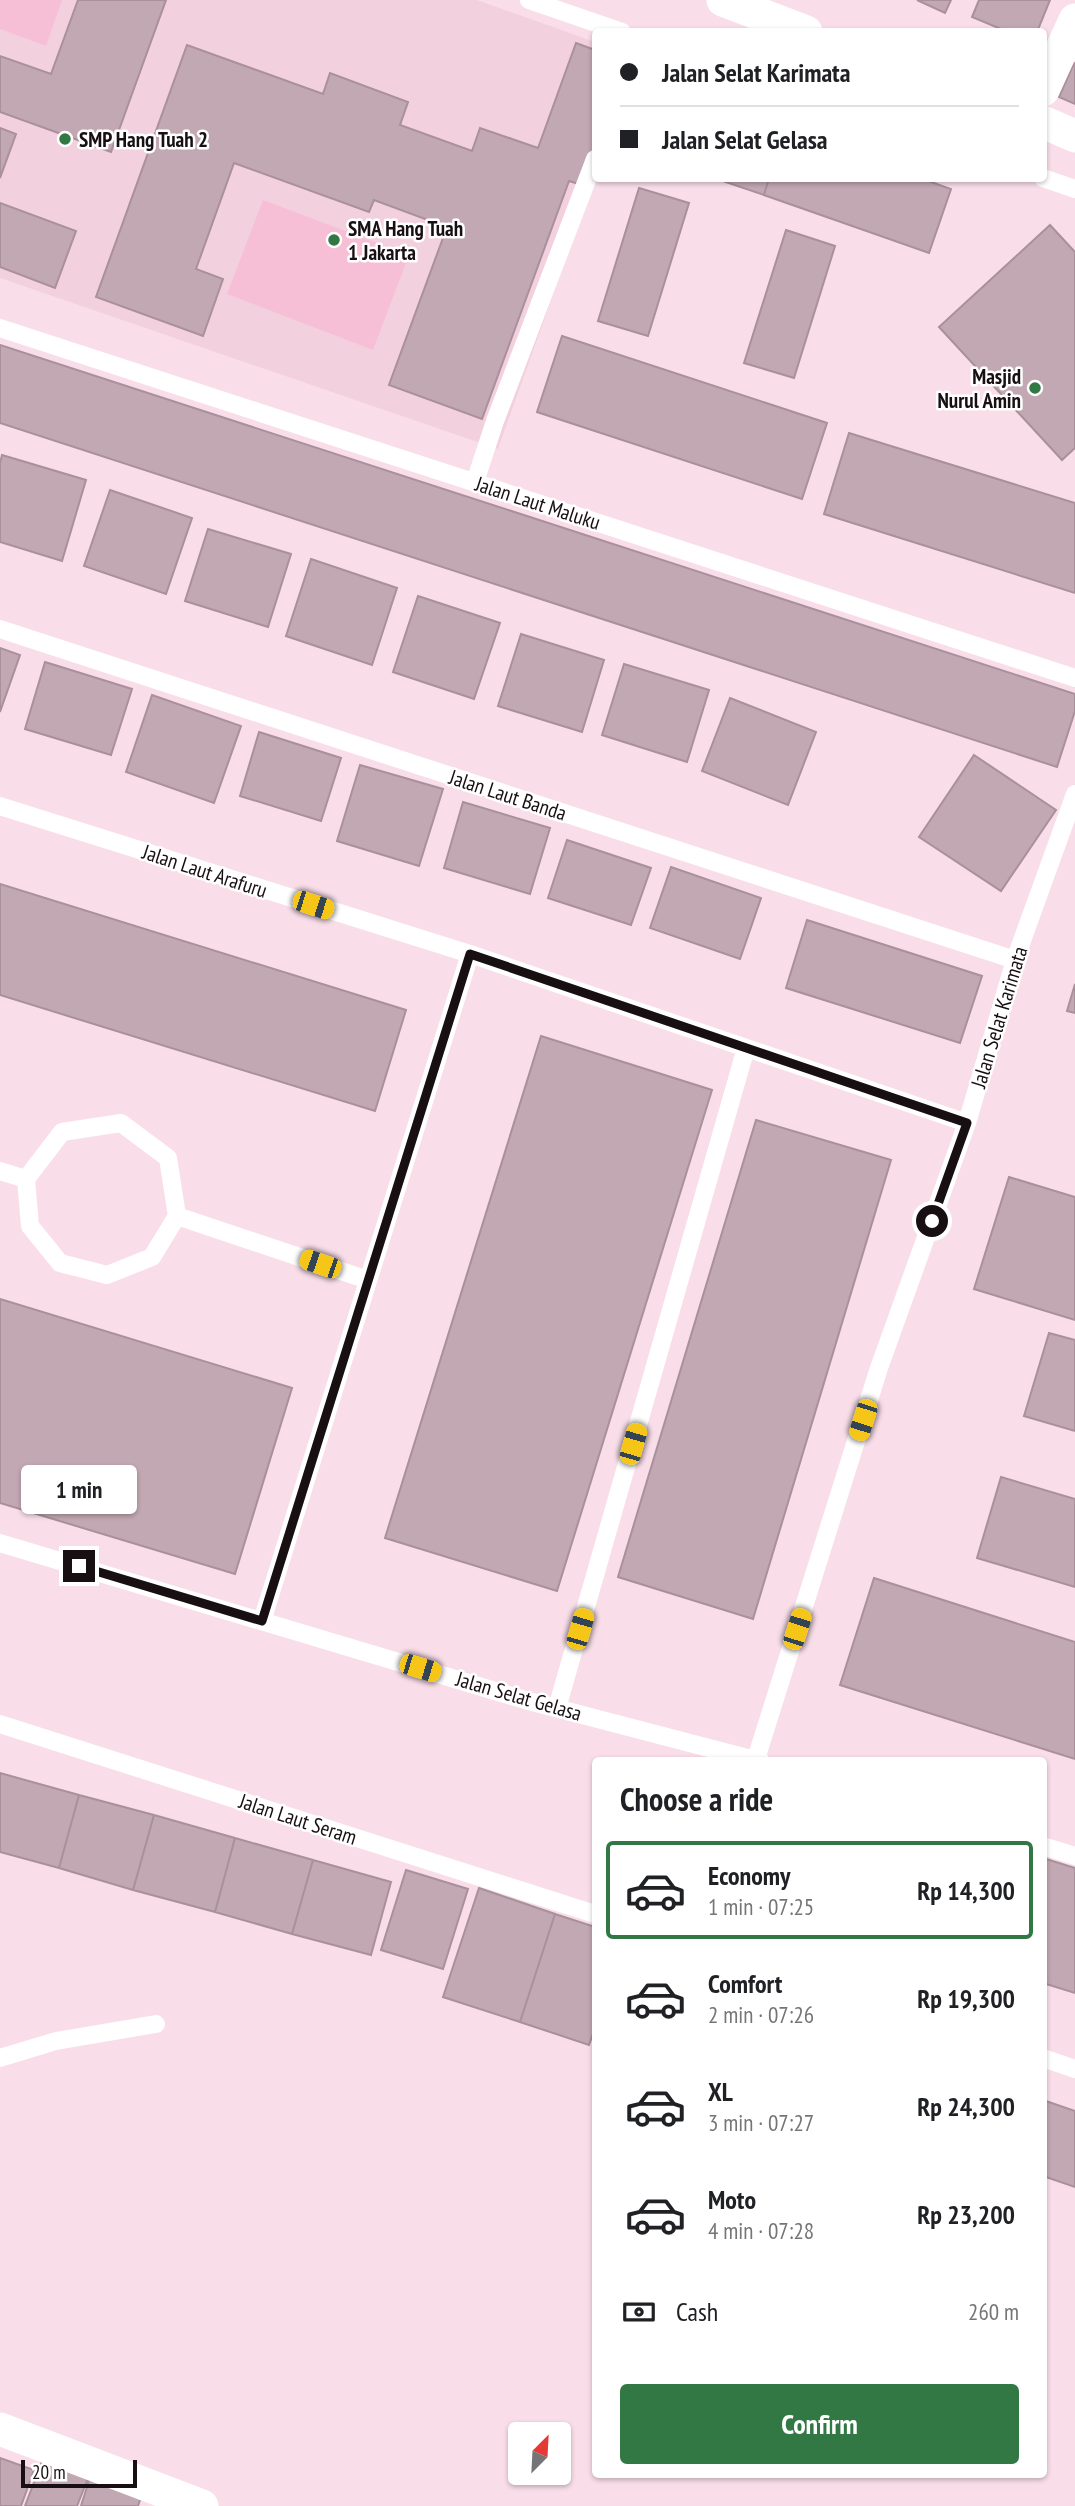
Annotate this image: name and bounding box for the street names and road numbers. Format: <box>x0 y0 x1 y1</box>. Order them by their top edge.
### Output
street label: Jalan Laut Maluku <box>471 470 604 536</box>
street label: Jalan Laut Banda <box>445 763 570 827</box>
street label: Jalan Laut Arafuru <box>138 838 271 904</box>
street label: Jalan Selat Karimata <box>964 943 1033 1092</box>
street label: Jalan Selat Gelasa <box>452 1665 585 1727</box>
street label: Jalan Laut Seram <box>235 1787 360 1851</box>

